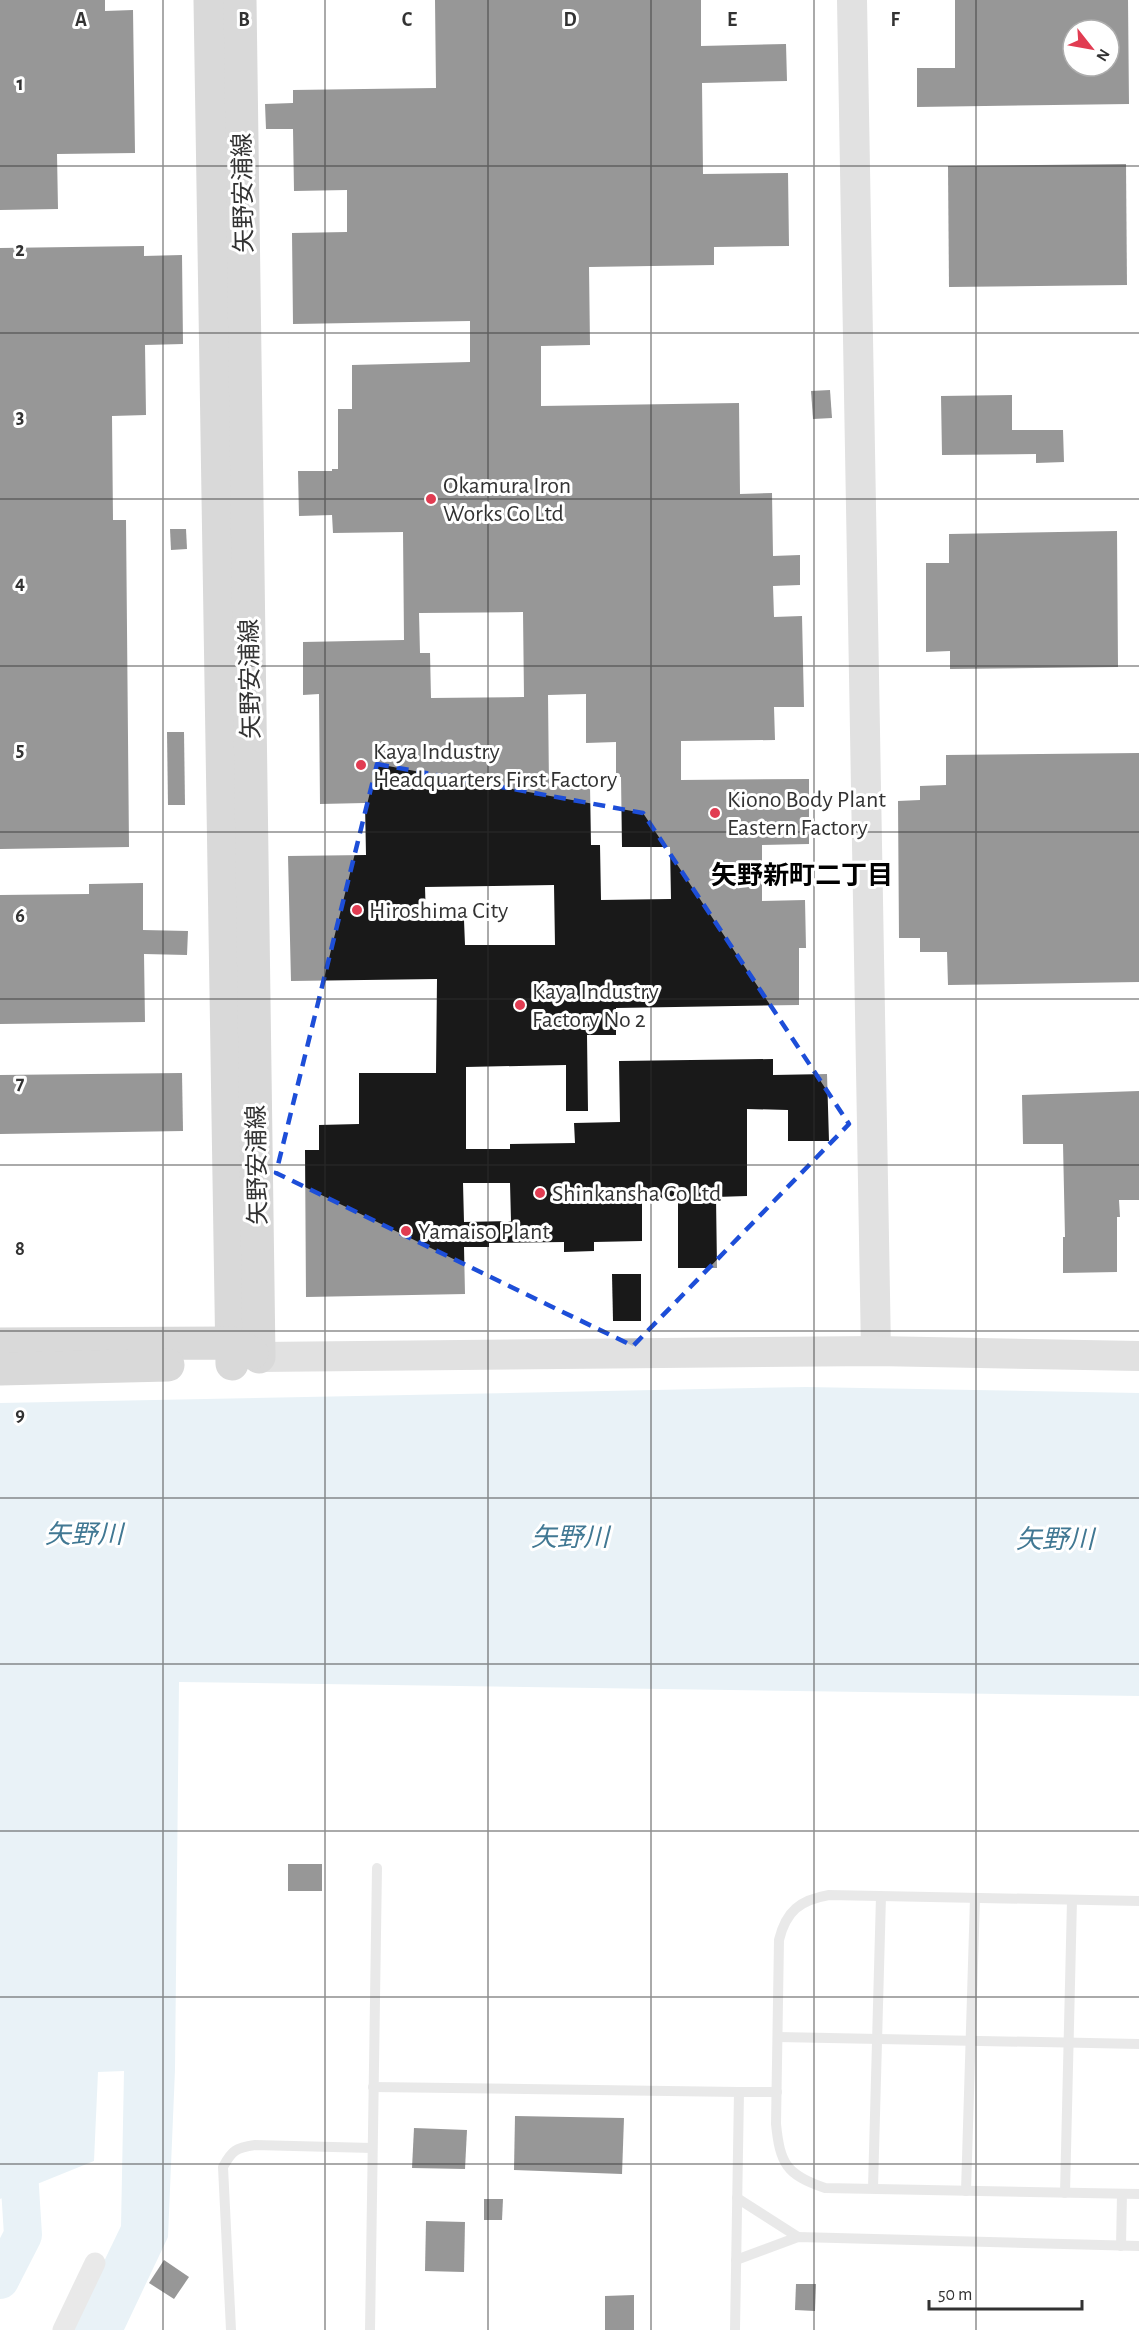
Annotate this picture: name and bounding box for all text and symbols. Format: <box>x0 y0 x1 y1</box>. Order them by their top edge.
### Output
text: A <box>75 10 87 30</box>
text: B <box>238 10 250 30</box>
text: C <box>402 10 413 30</box>
text: D <box>563 10 577 30</box>
text: E <box>727 10 737 30</box>
text: F <box>890 10 900 30</box>
north arrow <box>1061 18 1121 78</box>
text: N <box>1093 46 1113 64</box>
text: 1 <box>16 74 24 94</box>
street label: 矢野安浦線 <box>229 133 257 253</box>
text: 2 <box>15 240 25 260</box>
text: 3 <box>16 407 24 427</box>
place label: Okamura Iron Works Co Ltd <box>443 474 571 526</box>
marker: Okamura Iron Works Co Ltd <box>424 492 438 506</box>
text: 4 <box>15 573 25 593</box>
street label: 矢野安浦線 <box>236 619 264 739</box>
text: 5 <box>16 740 24 760</box>
place label: Kaya Industry Headquarters First Factory <box>373 740 617 792</box>
marker: Kaya Industry Headquarters First Factory <box>354 758 368 772</box>
place label: Kiono Body Plant Eastern Factory <box>727 788 886 840</box>
marker: Kiono Body Plant Eastern Factory <box>708 806 722 820</box>
district label: 矢野新町二丁目 <box>711 861 893 889</box>
place label: Hiroshima City <box>369 899 508 923</box>
marker: Hiroshima City <box>350 903 364 917</box>
text: 6 <box>15 906 25 926</box>
place label: Kaya Industry Factory No 2 <box>532 980 659 1032</box>
marker: Kaya Industry Factory No 2 <box>513 998 527 1012</box>
text: 7 <box>16 1073 25 1093</box>
street label: 矢野安浦線 <box>243 1105 271 1225</box>
place label: Shinkansha Co Ltd <box>552 1182 721 1206</box>
marker: Shinkansha Co Ltd <box>533 1186 547 1200</box>
place label: Yamaiso Plant <box>418 1220 550 1244</box>
marker: Yamaiso Plant <box>399 1224 413 1238</box>
text: 8 <box>15 1239 25 1259</box>
text: 9 <box>15 1405 25 1425</box>
water label: 矢野川 <box>45 1521 126 1548</box>
water label: 矢野川 <box>531 1524 612 1551</box>
water label: 矢野川 <box>1016 1526 1097 1553</box>
scale bar <box>929 2273 1082 2311</box>
text: 50 m <box>938 2286 972 2304</box>

